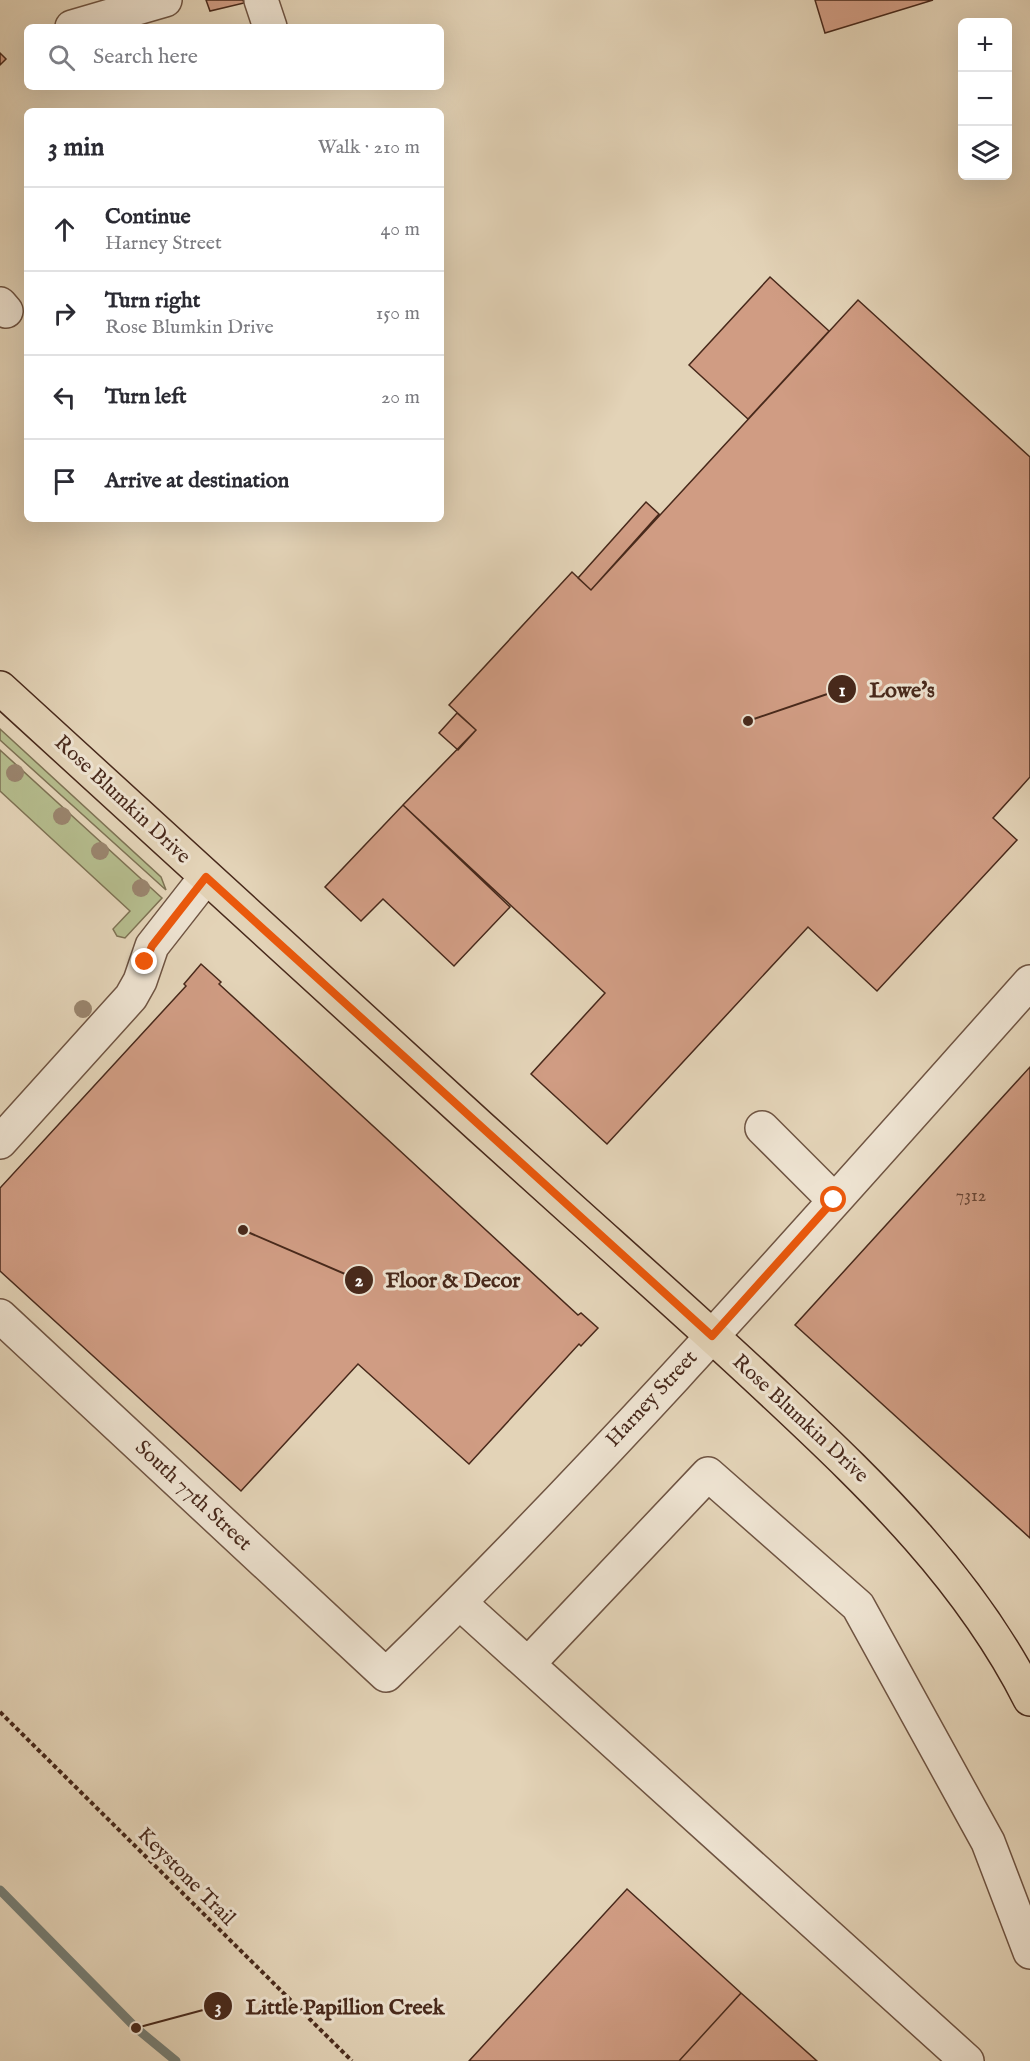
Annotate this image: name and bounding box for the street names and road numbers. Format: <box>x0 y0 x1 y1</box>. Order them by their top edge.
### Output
street label: Rose Blumkin Drive <box>48 730 196 870</box>
street label: Harney Street <box>600 1345 704 1453</box>
street label: Rose Blumkin Drive <box>726 1349 874 1489</box>
street label: South 77th Street <box>129 1435 257 1557</box>
street label: Keystone Trail <box>131 1822 241 1932</box>

